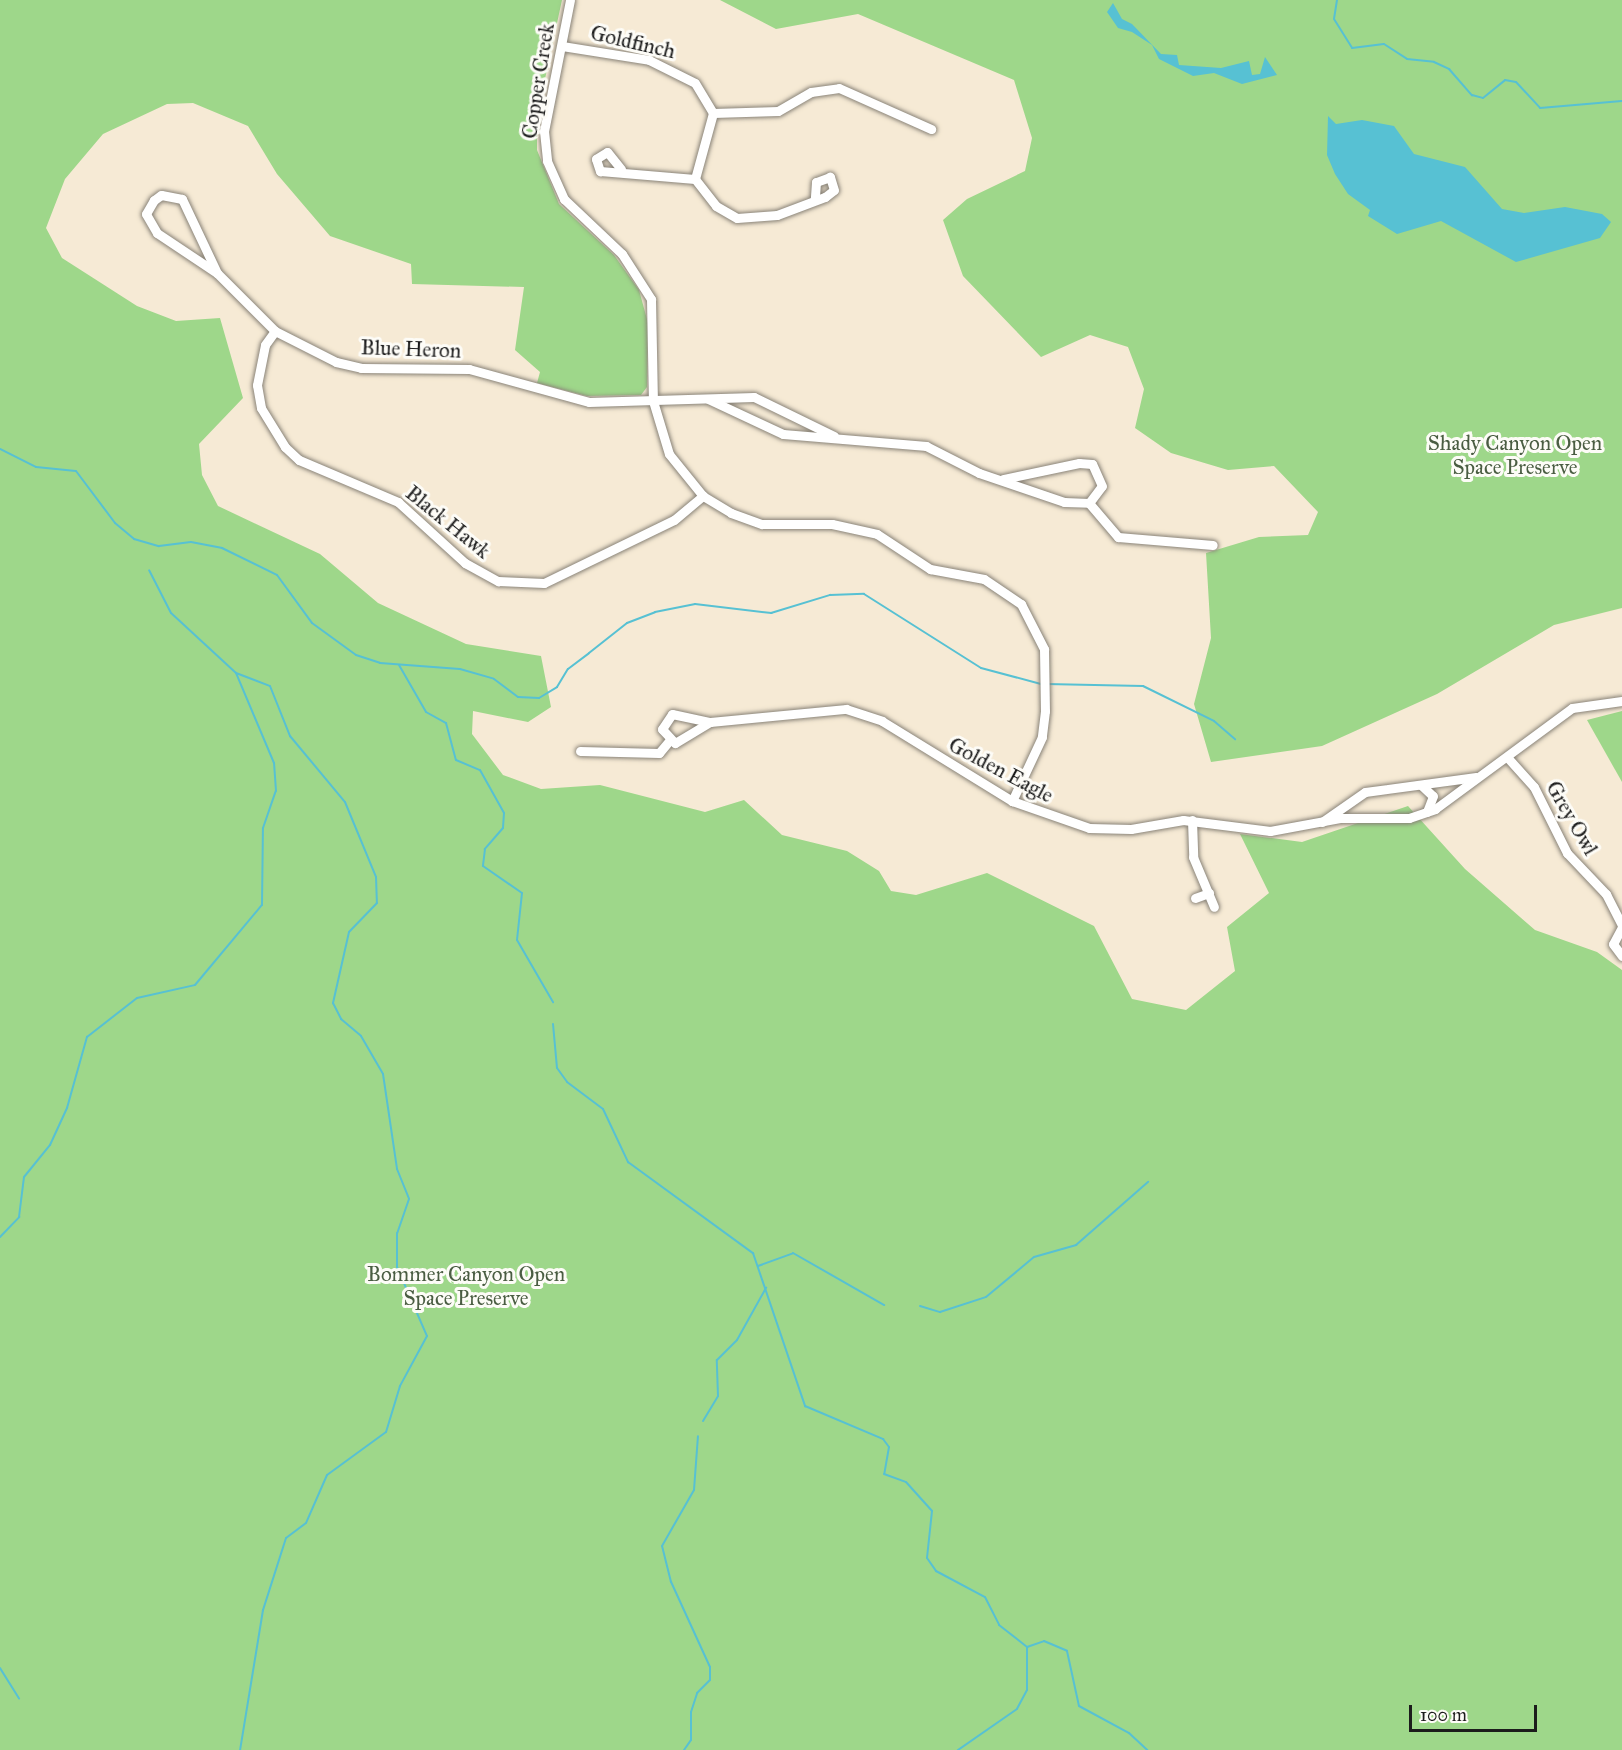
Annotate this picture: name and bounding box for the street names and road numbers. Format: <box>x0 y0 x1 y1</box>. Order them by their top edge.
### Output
street label: Goldfinch <box>588 20 678 64</box>
street label: Copper Creek <box>516 22 560 140</box>
street label: Blue Heron <box>360 335 462 363</box>
street label: Black Hawk <box>401 480 495 564</box>
street label: Golden Eagle <box>944 732 1058 808</box>
street label: Grey Owl <box>1541 776 1603 860</box>

